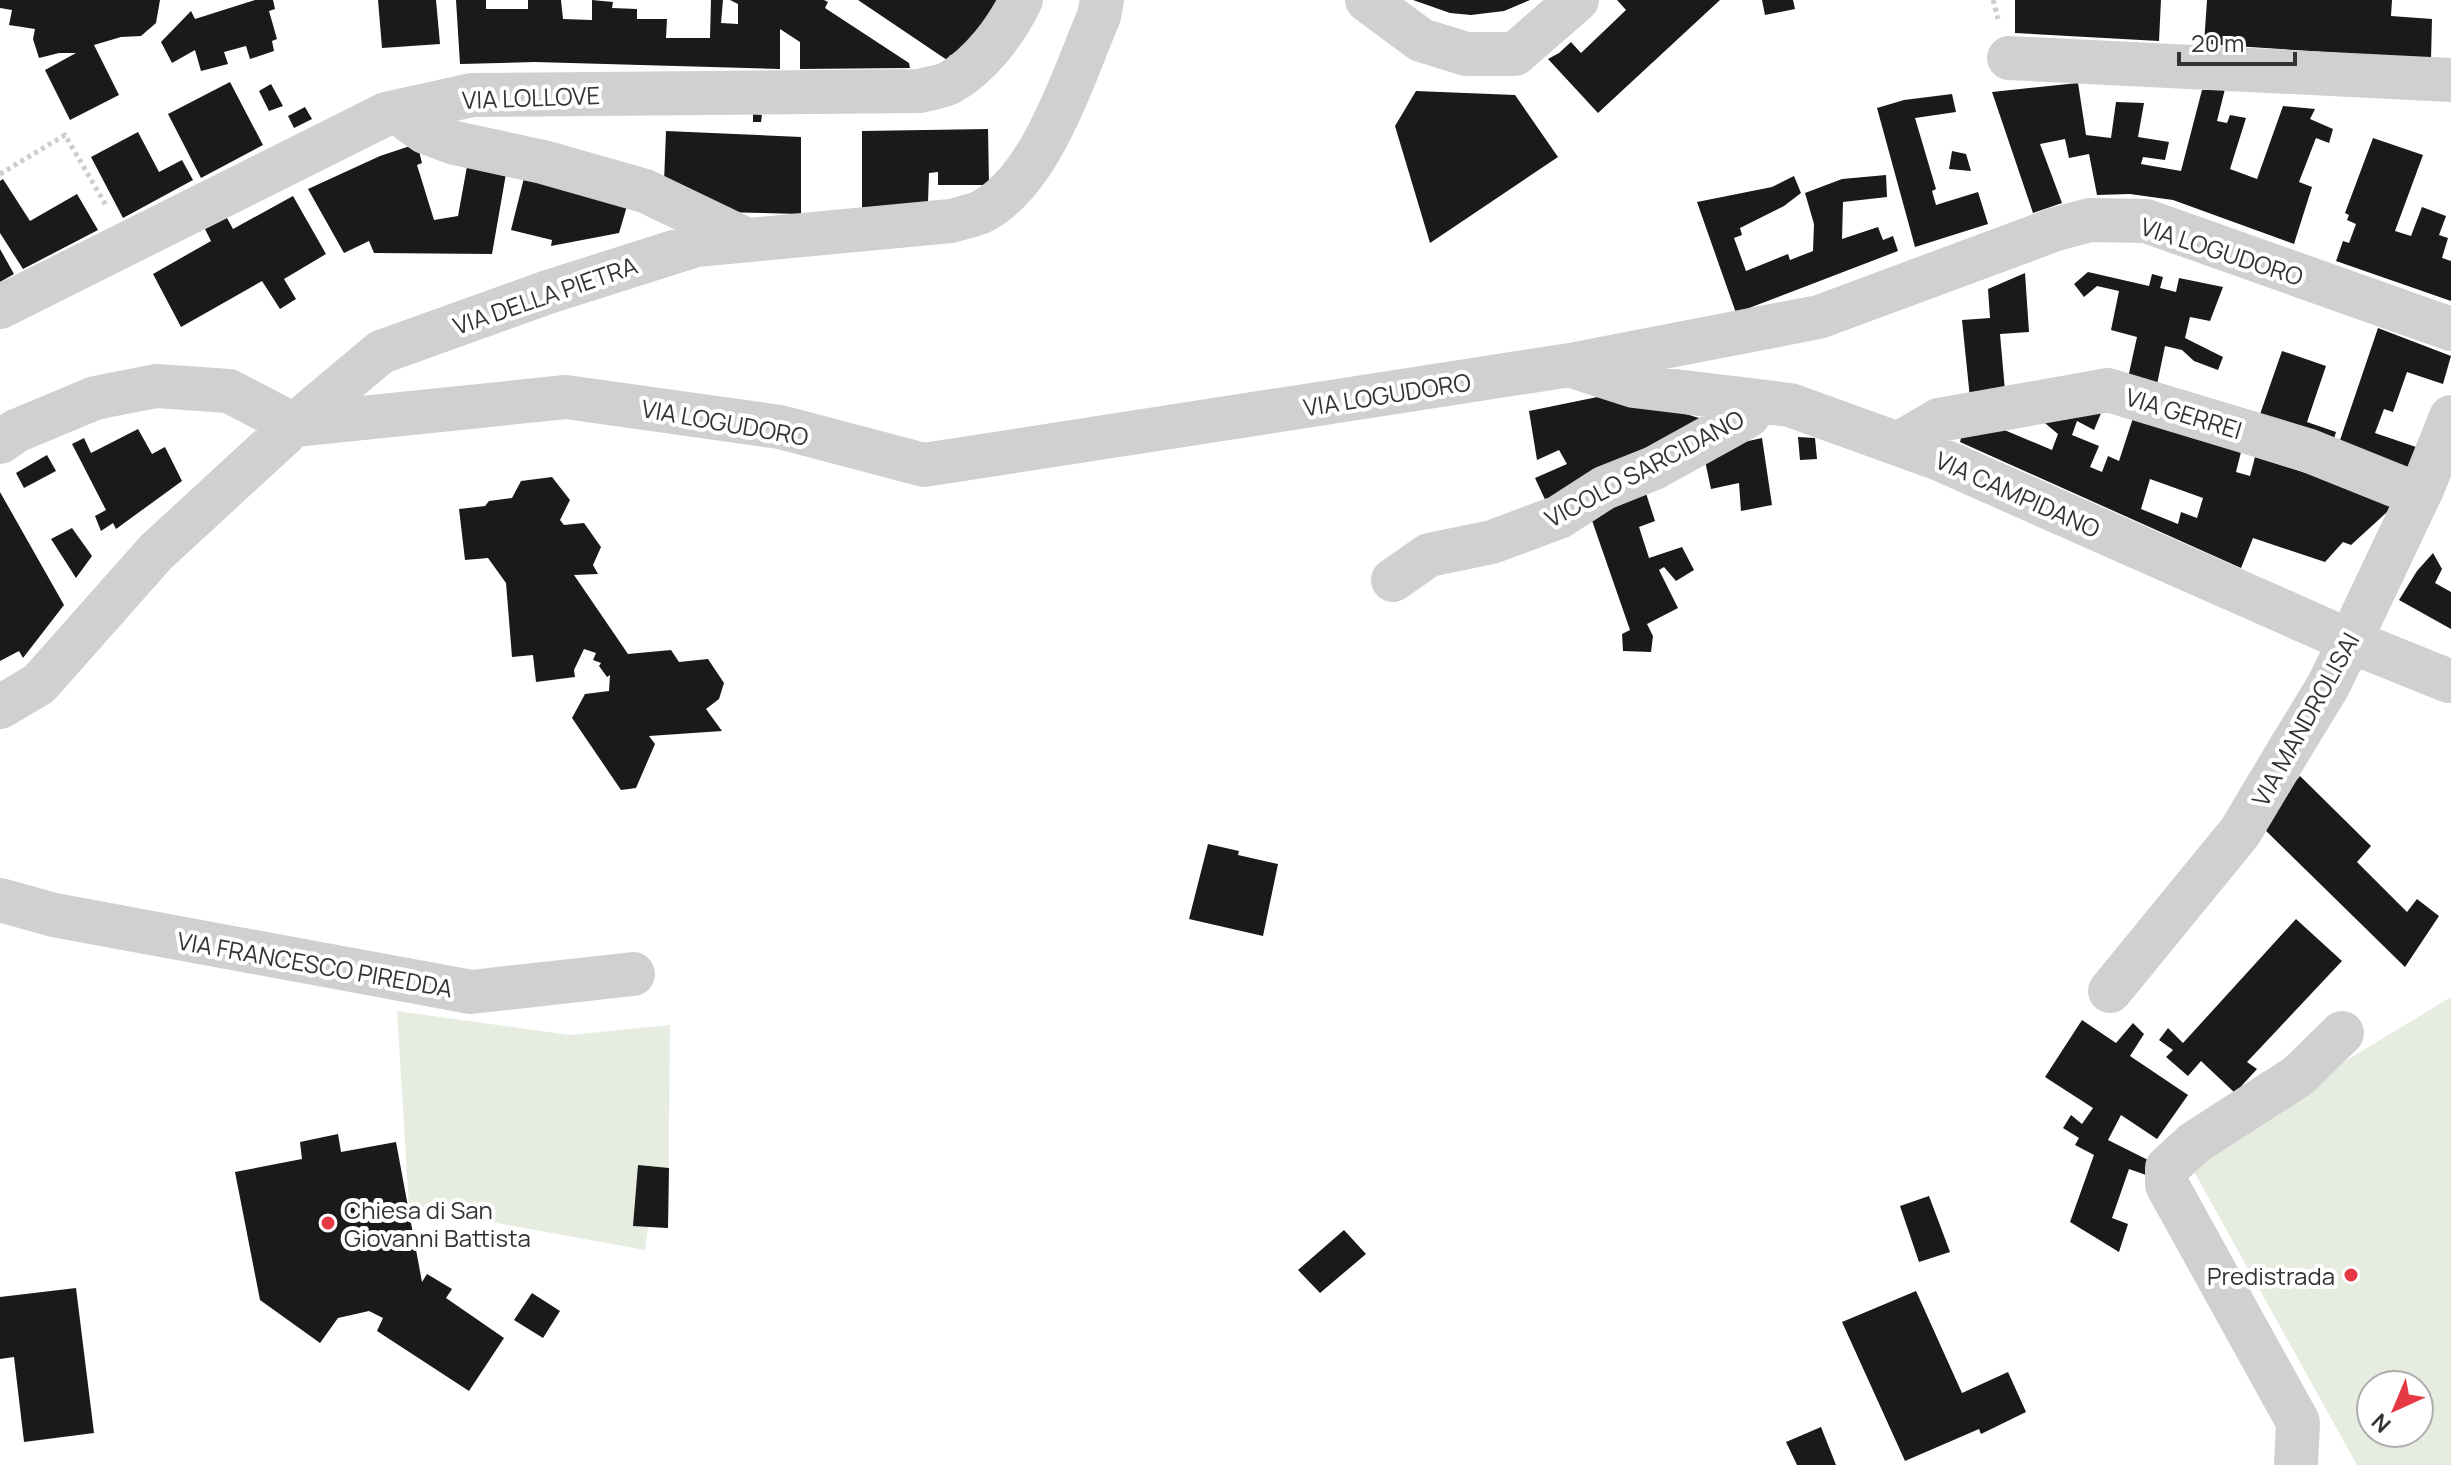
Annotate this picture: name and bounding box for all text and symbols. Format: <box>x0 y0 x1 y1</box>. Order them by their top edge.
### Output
scale bar <box>2179 16 2295 66</box>
text: 20 m <box>2191 26 2244 59</box>
street label: VIA LOLLOVE <box>461 78 601 116</box>
street label: VIA LOGUDORO <box>2137 209 2307 293</box>
street label: VIA DELLA PIETRA <box>448 248 642 342</box>
street label: VIA LOGUDORO <box>1301 364 1473 424</box>
street label: VIA GERREI <box>2122 380 2246 446</box>
street label: VIA LOGUDORO <box>639 391 811 453</box>
street label: VICOLO SARCIDANO <box>1539 402 1749 534</box>
street label: VIA CAMPIDANO <box>1930 443 2106 545</box>
street label: VIA MANDROLISAI <box>2244 626 2366 812</box>
street label: VIA FRANCESCO PIREDDA <box>175 924 455 1004</box>
place label: Chiesa di San Giovanni Battista <box>344 1193 531 1254</box>
marker: Chiesa di San Giovanni Battista <box>319 1214 337 1232</box>
place label: Predistrada <box>2207 1259 2335 1292</box>
marker: Predistrada <box>2342 1266 2360 1284</box>
north arrow <box>2355 1369 2435 1449</box>
text: N <box>2365 1407 2397 1440</box>

